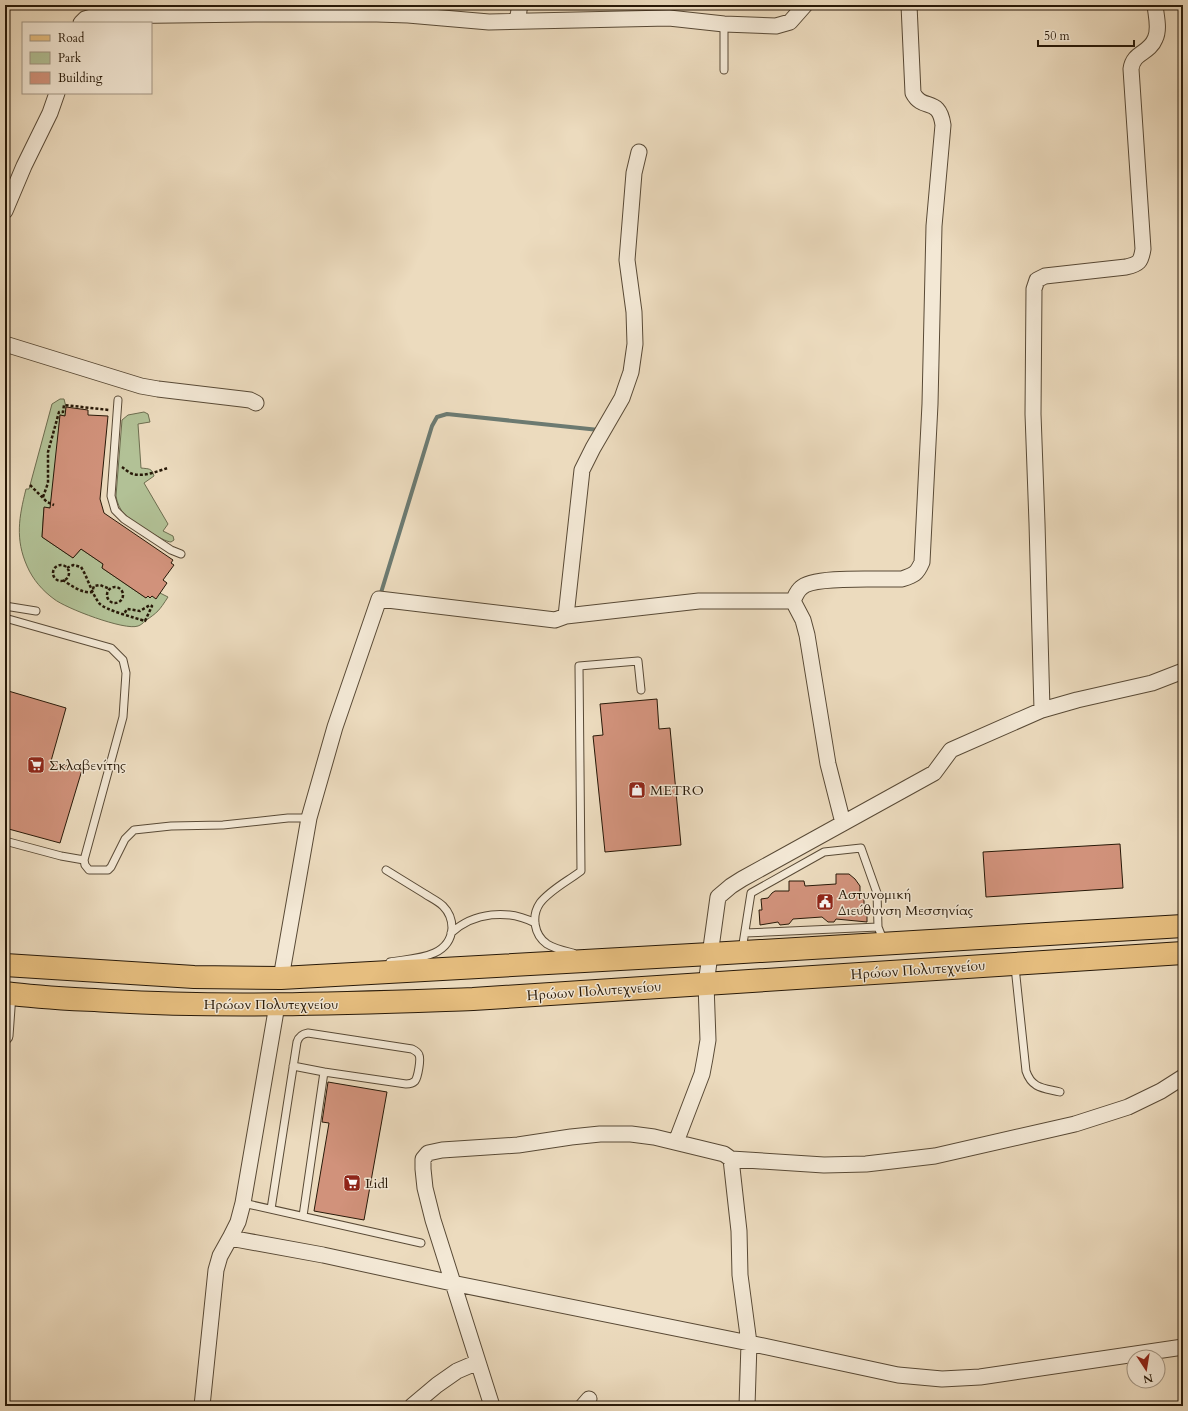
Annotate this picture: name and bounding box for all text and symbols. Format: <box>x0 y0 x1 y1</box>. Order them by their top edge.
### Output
legend <box>22 22 152 94</box>
scale bar <box>1038 22 1134 48</box>
text: 50 m <box>1044 28 1071 44</box>
text: Road <box>58 30 85 46</box>
text: Park <box>58 50 82 66</box>
text: Building <box>58 70 103 86</box>
supermarket icon: Σκλαβενίτης <box>26 755 46 775</box>
place label: Σκλαβενίτης <box>49 756 126 775</box>
shop icon: METRO <box>627 780 647 800</box>
place label: METRO <box>650 781 704 800</box>
place label: Αστυνομική Διεύθυνση Μεσσηνίας <box>838 885 974 920</box>
public building icon: Αστυνομική Διεύθυνση Μεσσηνίας <box>815 892 835 912</box>
street label: Ηρώων Πολυτεχνείου <box>850 956 986 984</box>
street label: Ηρώων Πολυτεχνείου <box>526 977 662 1005</box>
street label: Ηρώων Πολυτεχνείου <box>204 995 338 1014</box>
supermarket icon: Lidl <box>342 1173 362 1193</box>
place label: Lidl <box>365 1174 389 1193</box>
north arrow <box>1126 1349 1166 1389</box>
text: N <box>1141 1370 1154 1387</box>

